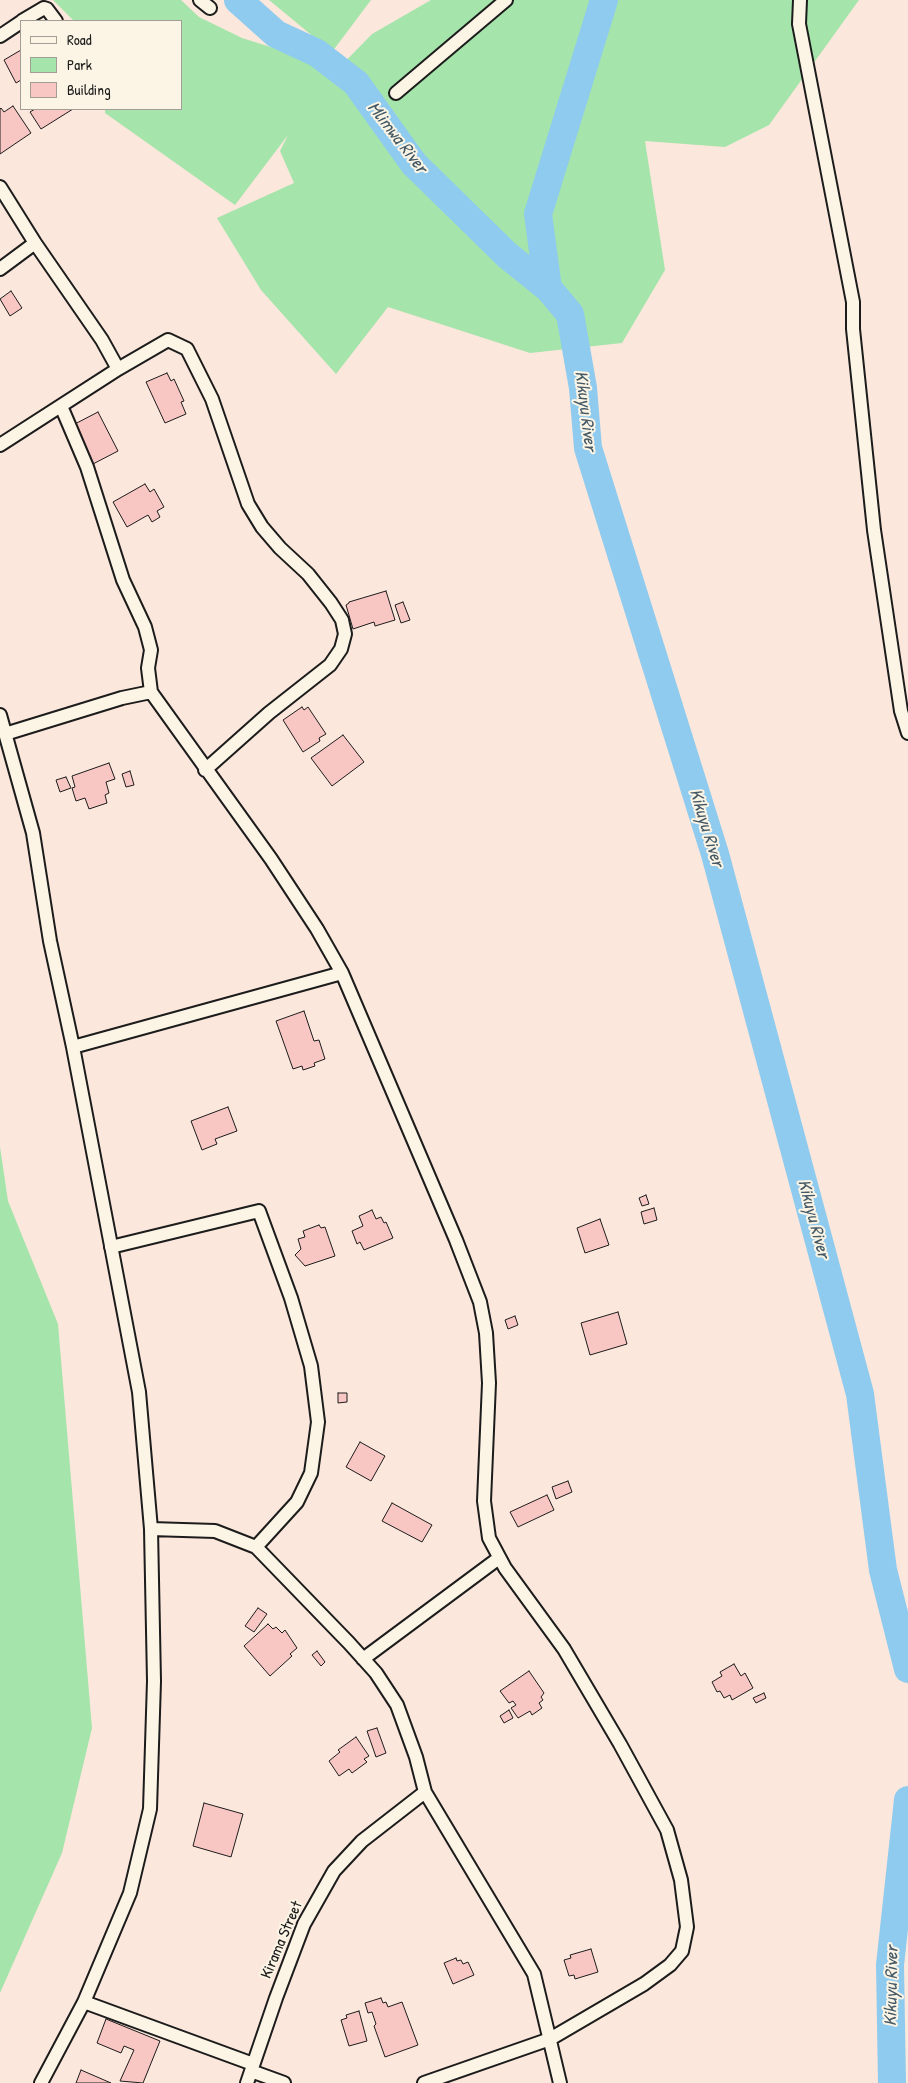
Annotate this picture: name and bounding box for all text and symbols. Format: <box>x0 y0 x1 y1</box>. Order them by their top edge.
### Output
legend <box>20 20 182 110</box>
text: Road <box>67 29 92 50</box>
text: Park <box>67 54 92 75</box>
text: Building <box>67 79 111 100</box>
water label: Mlimwa River <box>362 98 432 178</box>
water label: Kikuyu River <box>569 370 601 452</box>
water label: Kikuyu River <box>684 786 728 870</box>
water label: Kikuyu River <box>792 1177 834 1261</box>
street label: Kirama Street <box>257 1898 307 1982</box>
water label: Kikuyu River <box>880 1946 904 2026</box>

